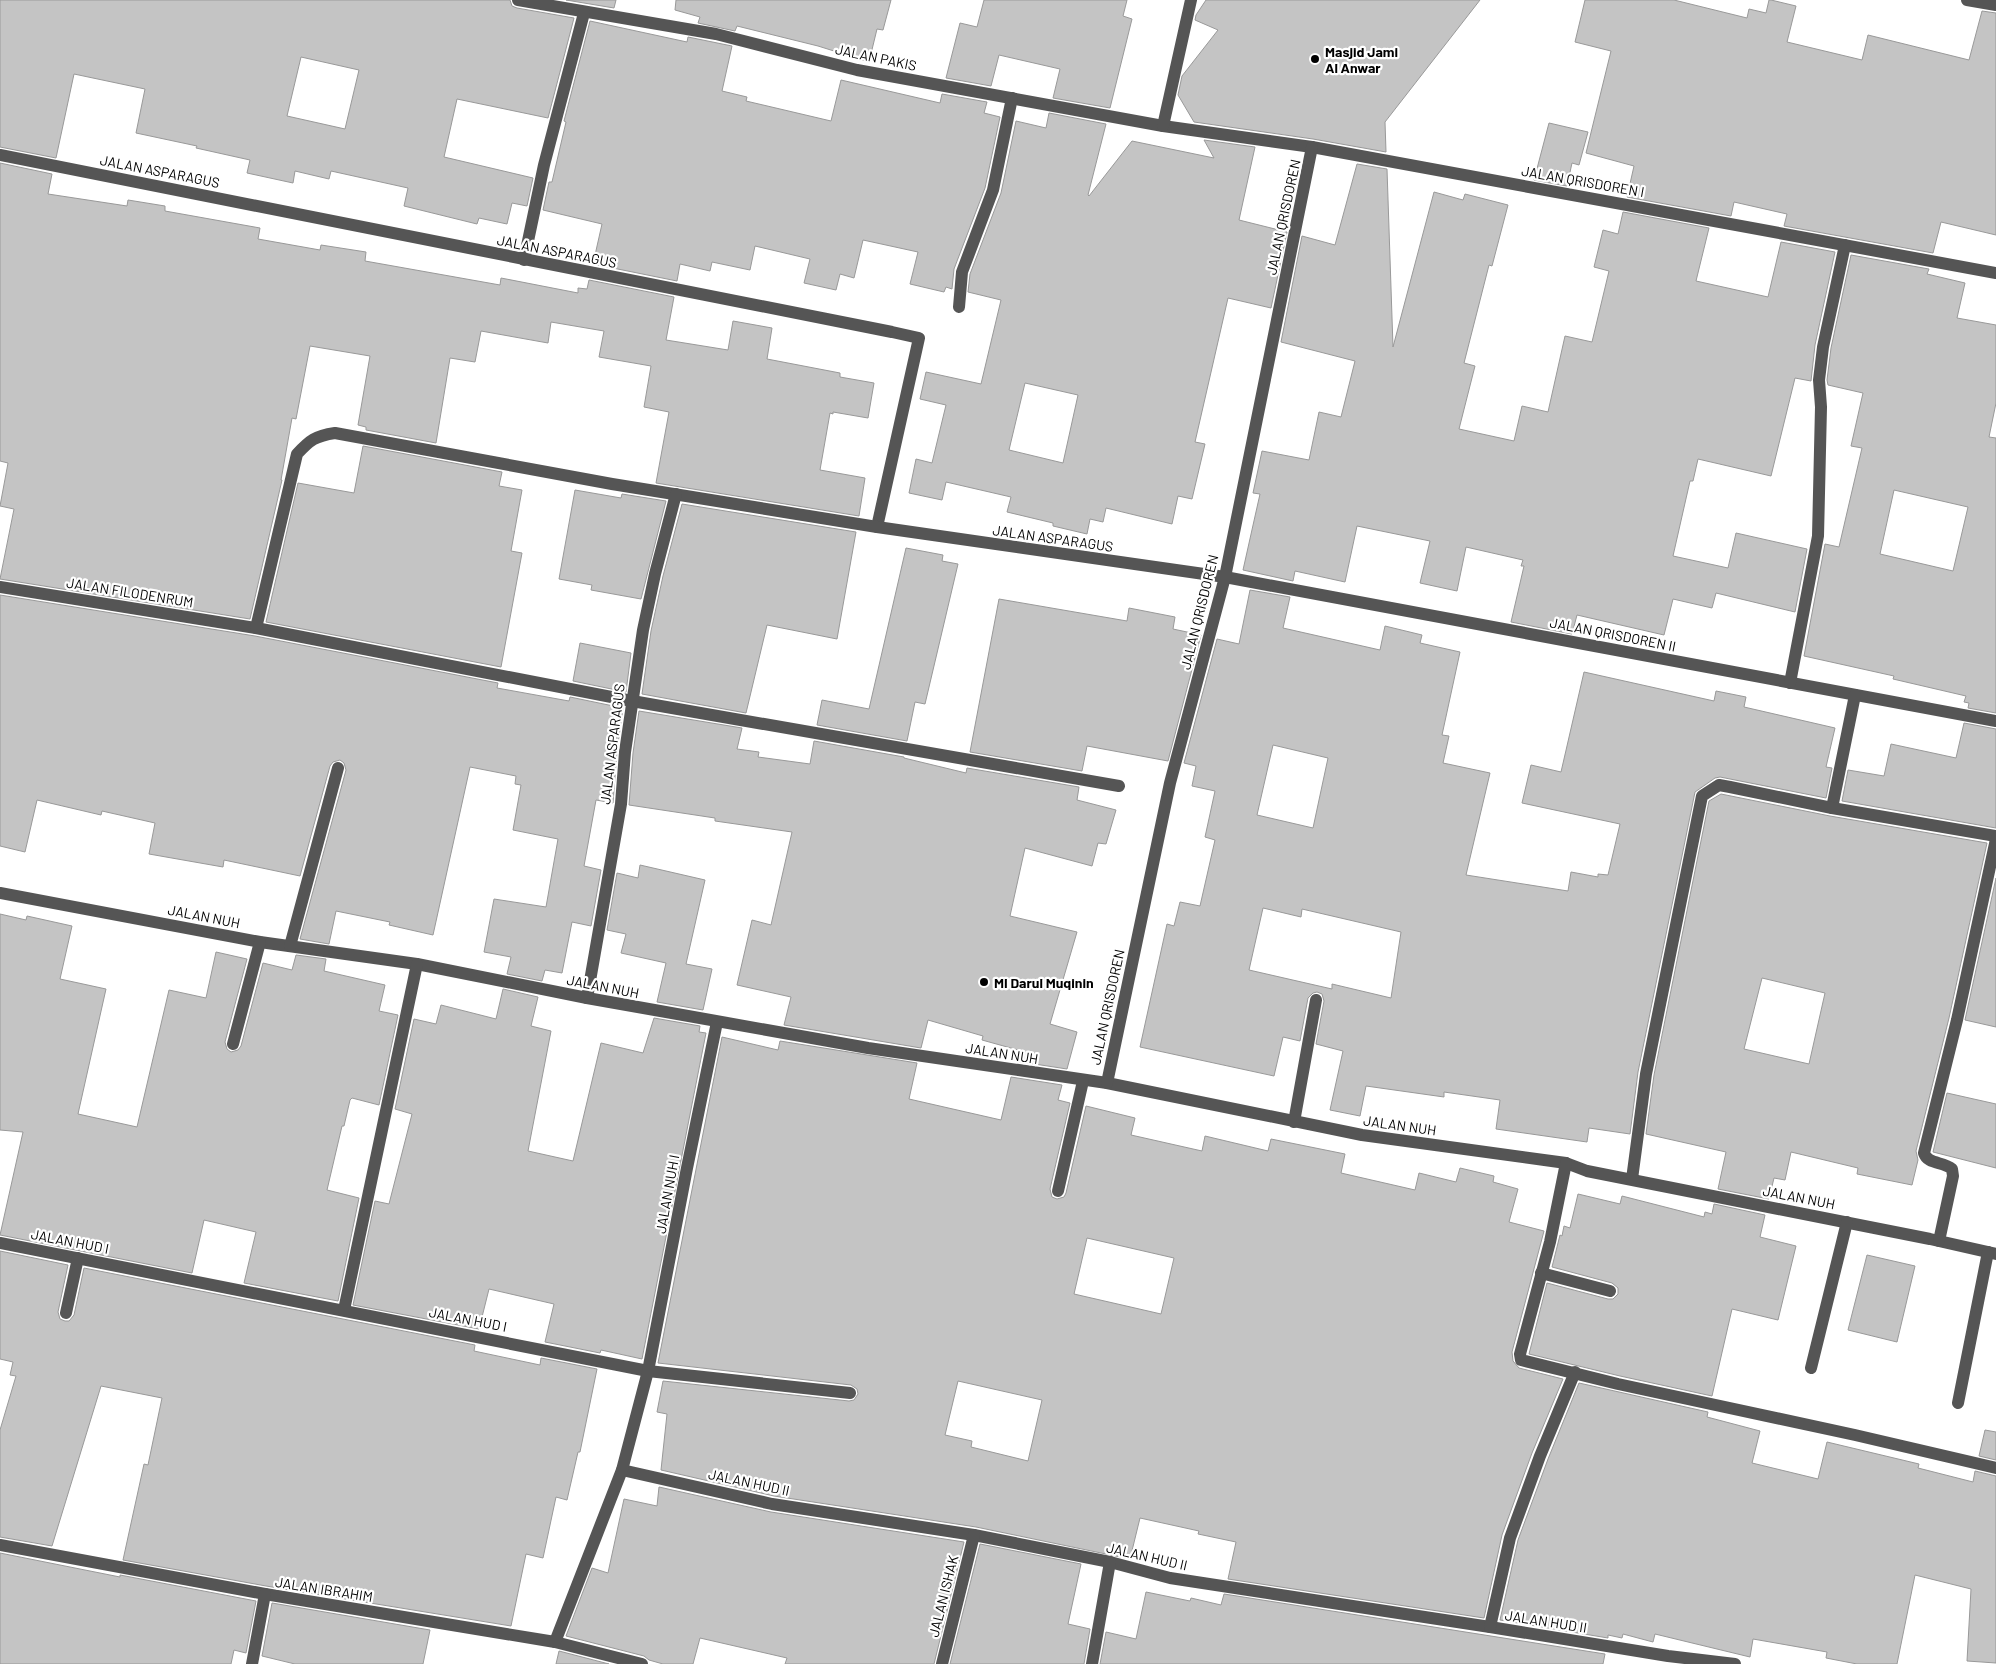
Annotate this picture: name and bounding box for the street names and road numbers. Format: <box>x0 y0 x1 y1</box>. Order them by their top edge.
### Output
street label: JALAN PAKIS <box>834 40 918 74</box>
street label: JALAN ASPARAGUS <box>99 151 221 191</box>
street label: JALAN QRISDOREN <box>1262 157 1304 277</box>
street label: JALAN QRISDOREN I <box>1520 162 1646 200</box>
street label: JALAN ASPARAGUS <box>496 231 618 271</box>
street label: JALAN ASPARAGUS <box>992 521 1114 555</box>
street label: JALAN QRISDOREN <box>1176 553 1222 671</box>
street label: JALAN FILODENRUM <box>65 574 195 610</box>
street label: JALAN QRISDOREN II <box>1549 613 1677 655</box>
street label: JALAN ASPARAGUS <box>596 683 628 805</box>
street label: JALAN NUH <box>166 901 242 931</box>
street label: JALAN QRISDOREN <box>1086 947 1128 1067</box>
street label: JALAN NUH <box>565 971 641 1001</box>
street label: JALAN NUH <box>964 1039 1040 1067</box>
street label: JALAN NUH <box>1362 1111 1438 1139</box>
street label: JALAN NUH I <box>652 1153 682 1235</box>
street label: JALAN NUH <box>1761 1182 1837 1212</box>
street label: JALAN HUD I <box>30 1225 110 1257</box>
street label: JALAN HUD I <box>428 1303 508 1335</box>
street label: JALAN HUD II <box>707 1465 791 1499</box>
street label: JALAN HUD II <box>1105 1538 1189 1574</box>
street label: JALAN ISHAK <box>925 1553 962 1639</box>
street label: JALAN IBRAHIM <box>274 1573 374 1605</box>
street label: JALAN HUD II <box>1504 1606 1588 1636</box>

